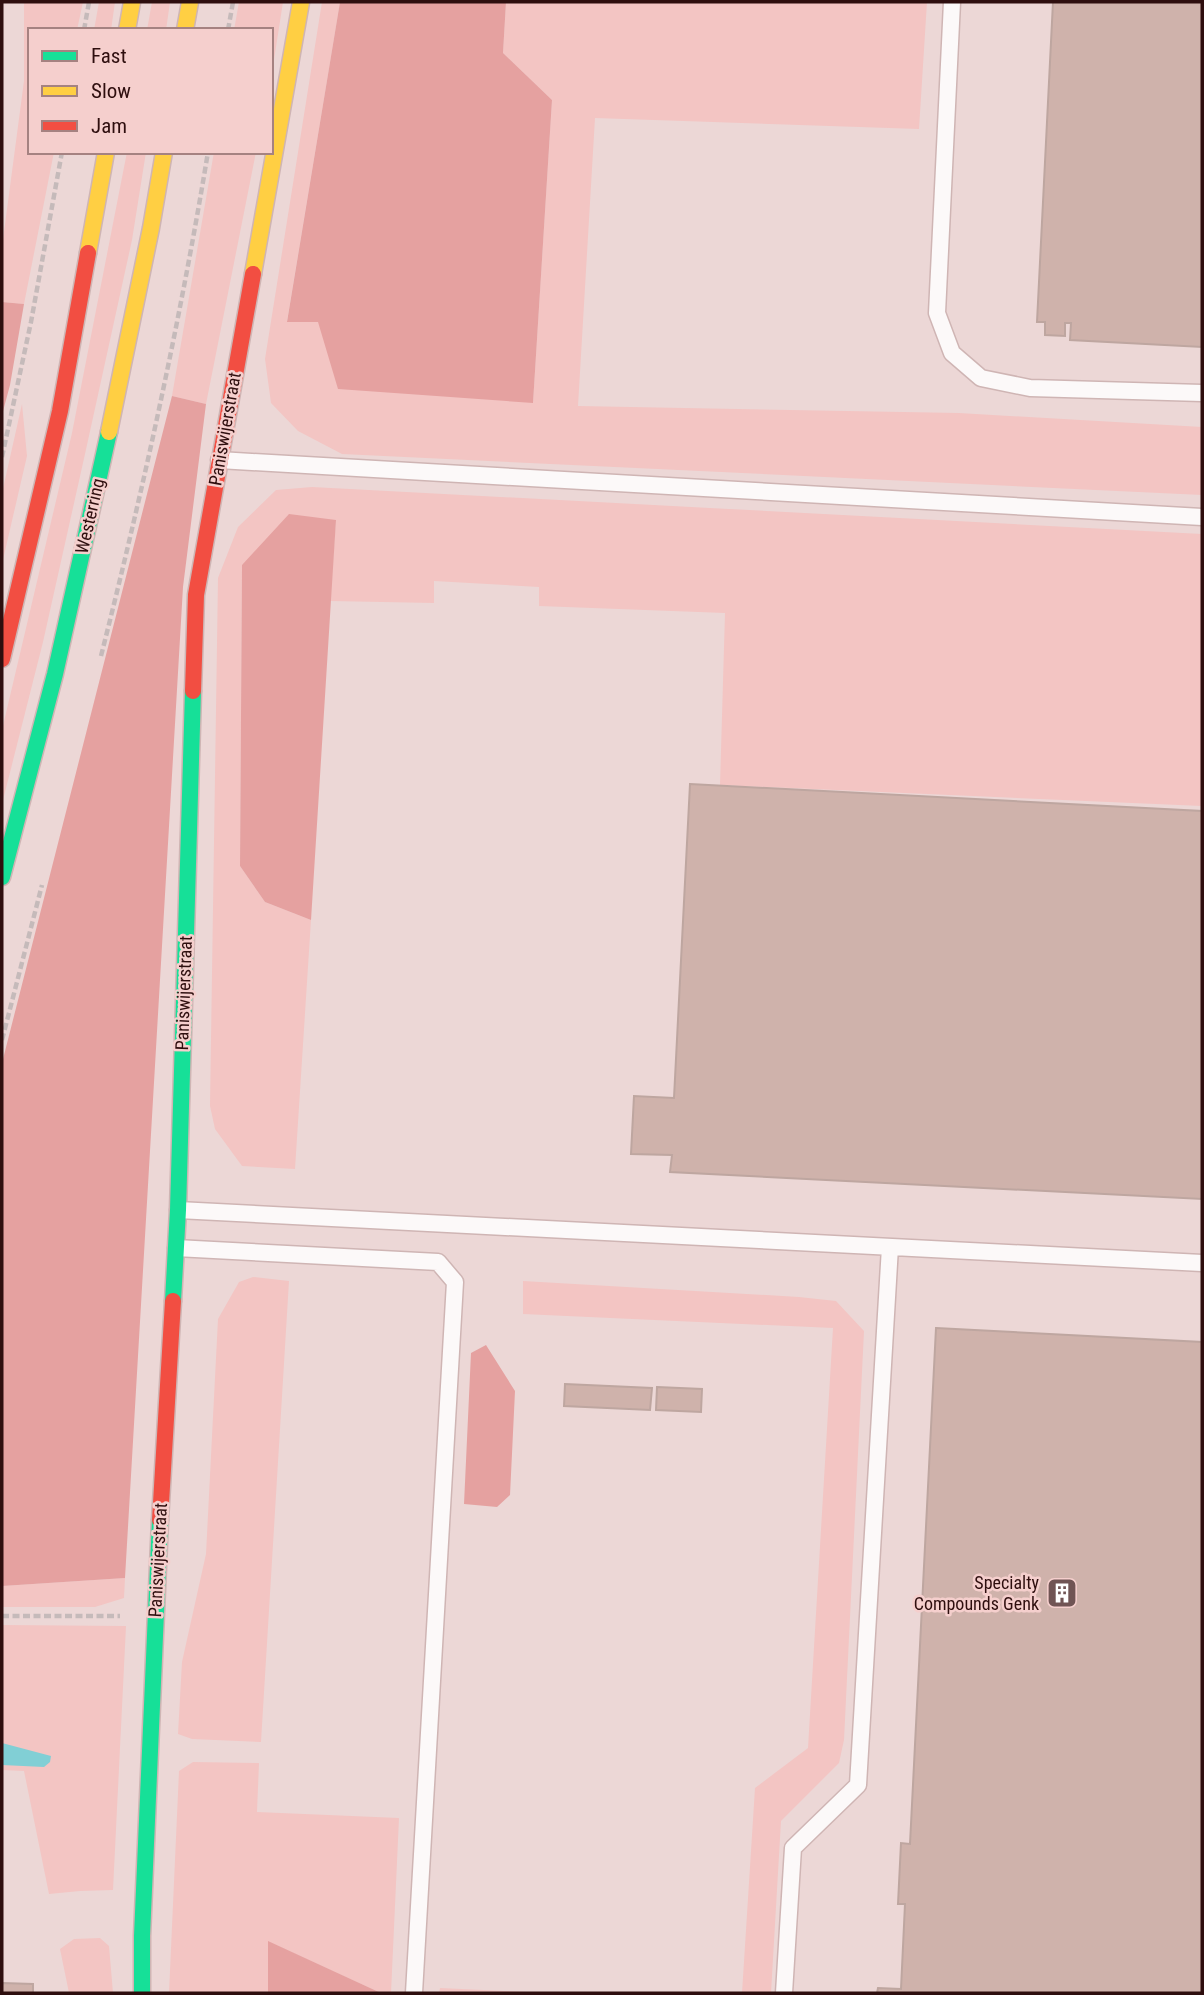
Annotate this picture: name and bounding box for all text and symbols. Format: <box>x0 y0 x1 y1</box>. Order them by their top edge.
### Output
legend <box>28 28 273 154</box>
text: Fast <box>91 44 127 68</box>
text: Slow <box>91 79 131 103</box>
text: Jam <box>91 114 127 138</box>
street label: Paniswijerstraat <box>204 371 245 487</box>
street label: Westerring <box>71 476 108 556</box>
street label: Paniswijerstraat <box>171 935 196 1051</box>
street label: Paniswijerstraat <box>144 1502 171 1618</box>
place label: Specialty Compounds Genk <box>914 1572 1040 1614</box>
building icon: Specialty Compounds Genk <box>1045 1576 1079 1610</box>

